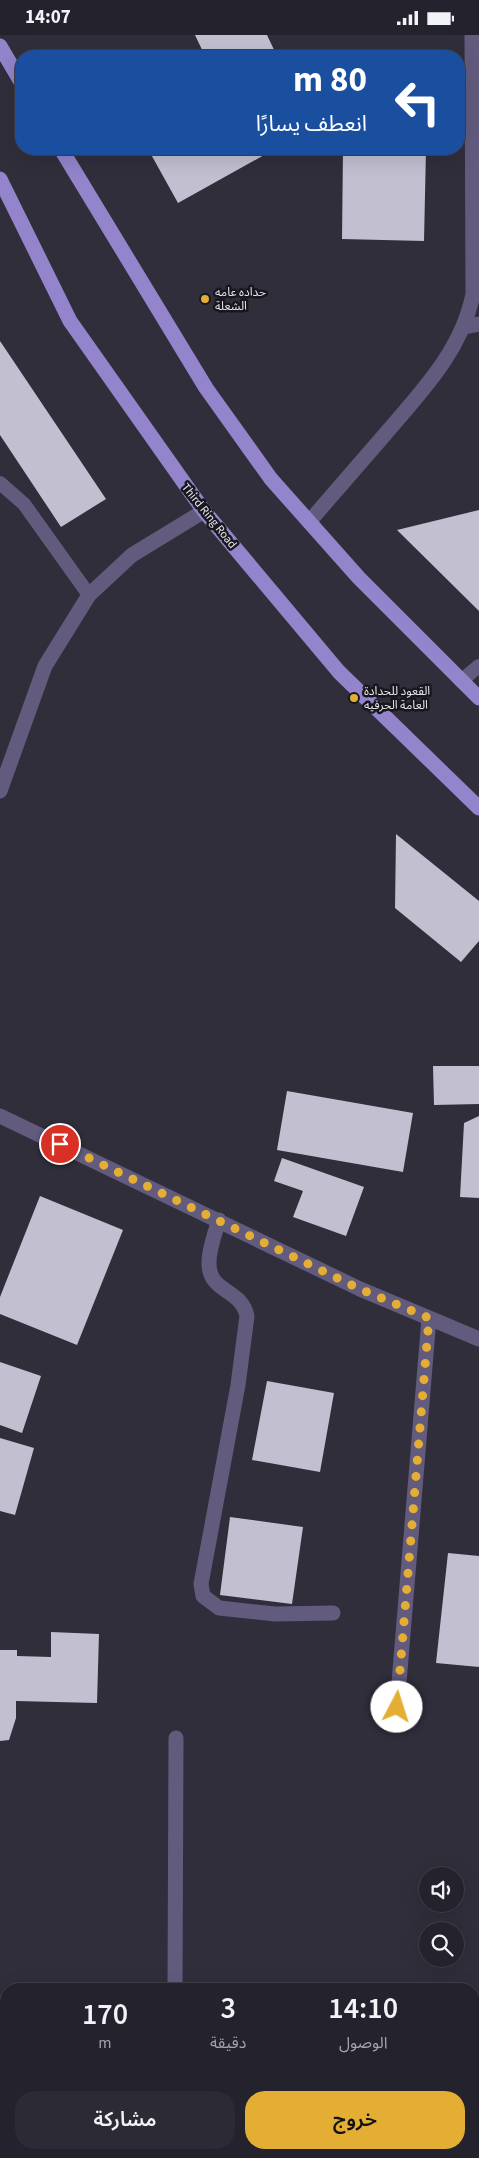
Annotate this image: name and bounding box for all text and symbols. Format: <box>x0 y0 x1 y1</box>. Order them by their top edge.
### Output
text: 14:07 <box>25 4 71 31</box>
text: 80 m <box>293 55 367 105</box>
icon: left <box>385 70 450 135</box>
text: انعطف يسارًا <box>256 108 367 140</box>
place label: حداده عامه الشعلة <box>215 284 266 315</box>
marker: حداده عامه الشعلة <box>199 293 211 305</box>
street label: Third Ring Road <box>177 480 241 552</box>
place label: القعود للحدادة العامة الحرفيه <box>364 683 430 714</box>
marker: القعود للحدادة العامة الحرفيه <box>348 692 360 704</box>
pin <box>39 1123 81 1165</box>
icon: arrive <box>46 1130 74 1158</box>
position arrow <box>370 1680 422 1732</box>
map controls <box>419 1867 464 1967</box>
button: sound <box>419 1867 464 1912</box>
button: search <box>419 1922 464 1967</box>
text: 3 <box>220 1987 236 2030</box>
text: 14:10 <box>328 1987 398 2030</box>
text: 170 <box>82 1993 128 2036</box>
text: m <box>98 2032 112 2054</box>
text: دقيقة <box>210 2032 246 2054</box>
text: الوصول <box>339 2032 388 2054</box>
button: مشاركة <box>15 2091 235 2149</box>
button: خروج <box>245 2091 465 2149</box>

